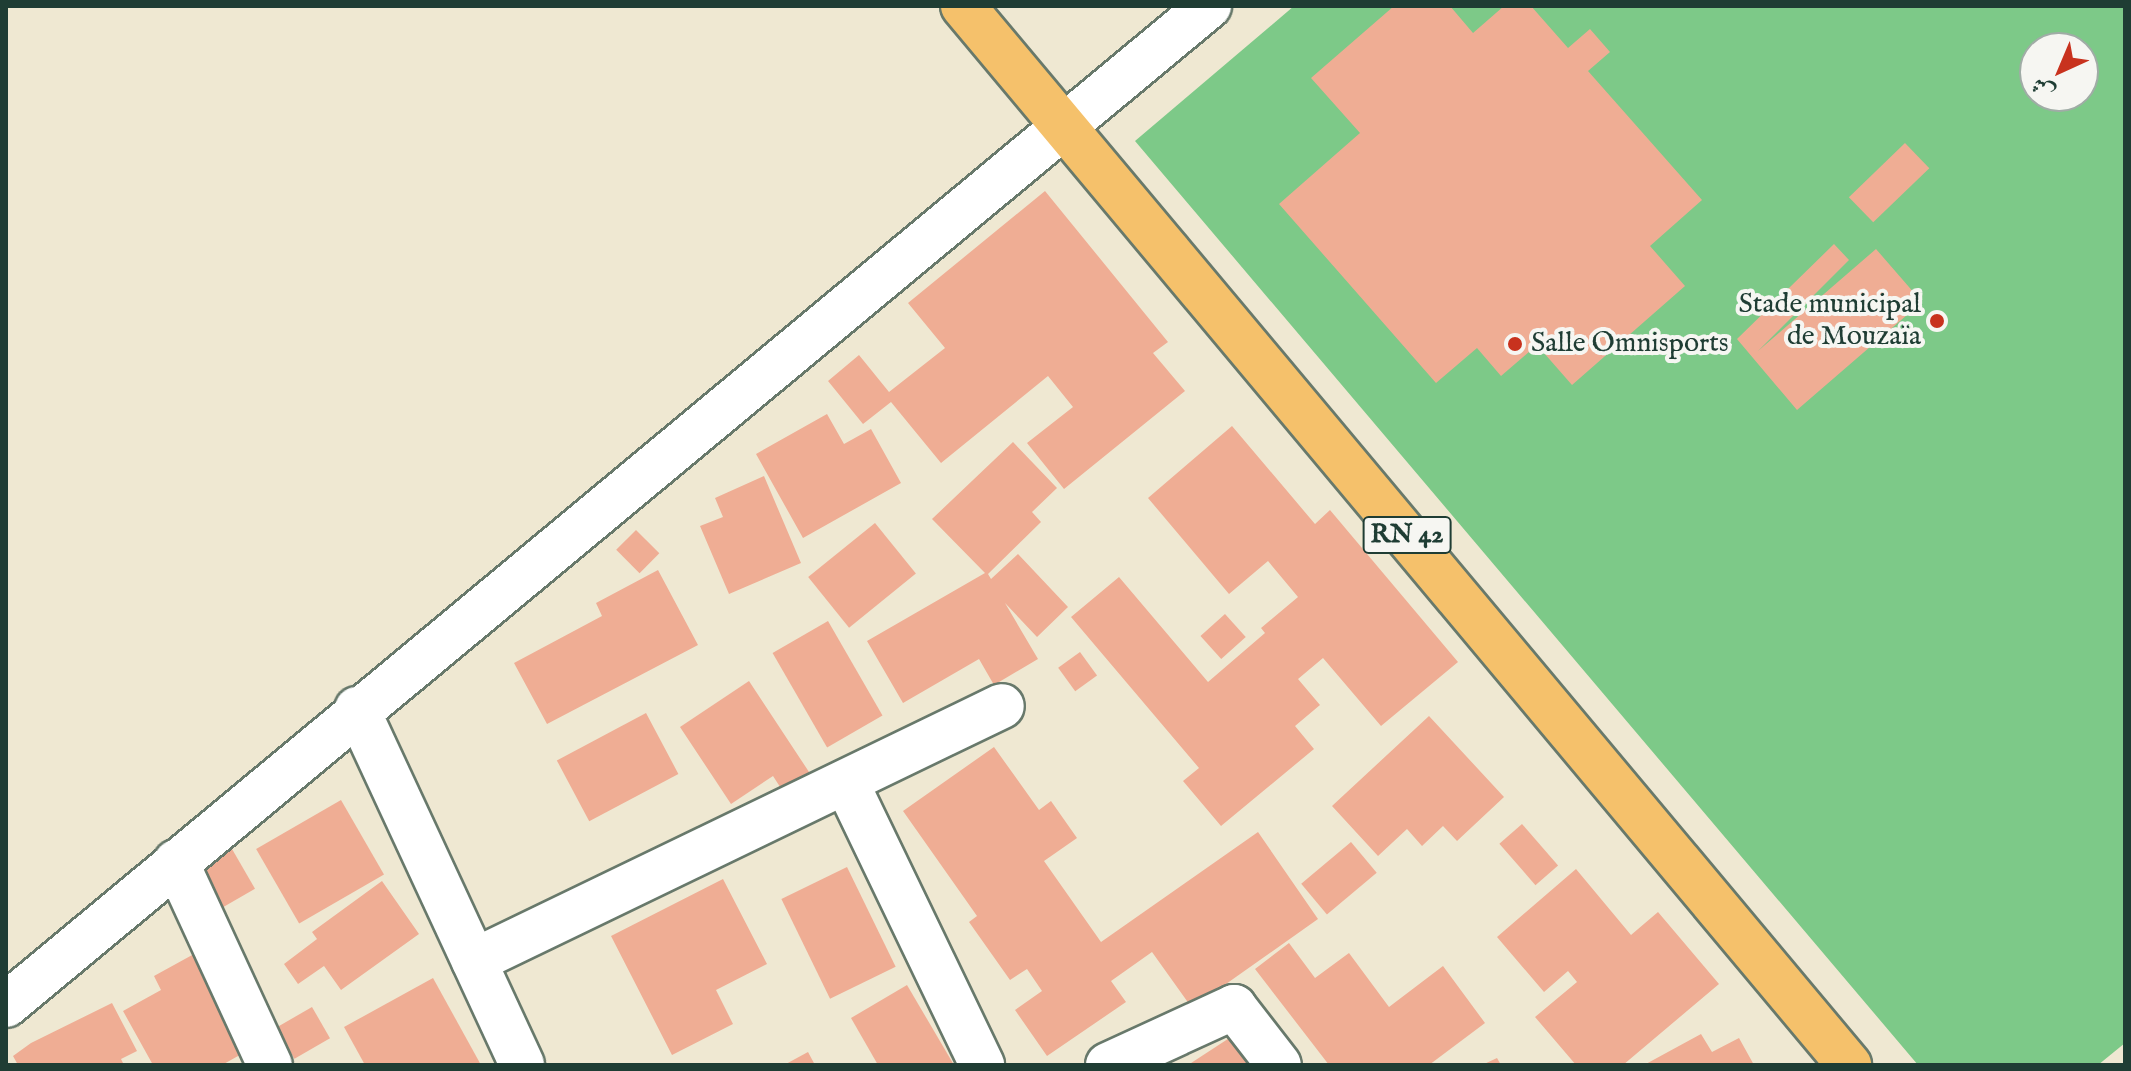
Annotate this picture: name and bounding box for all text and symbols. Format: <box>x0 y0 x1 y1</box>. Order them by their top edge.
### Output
north arrow <box>2019 32 2099 112</box>
text: ش <box>2026 70 2061 105</box>
place label: Stade municipal de Mouzaïa <box>1738 288 1921 354</box>
marker: Stade municipal de Mouzaïa <box>1928 312 1946 330</box>
place label: Salle Omnisports <box>1531 327 1729 361</box>
marker: Salle Omnisports <box>1506 335 1524 353</box>
road number: RN 42 <box>1361 513 1453 557</box>

